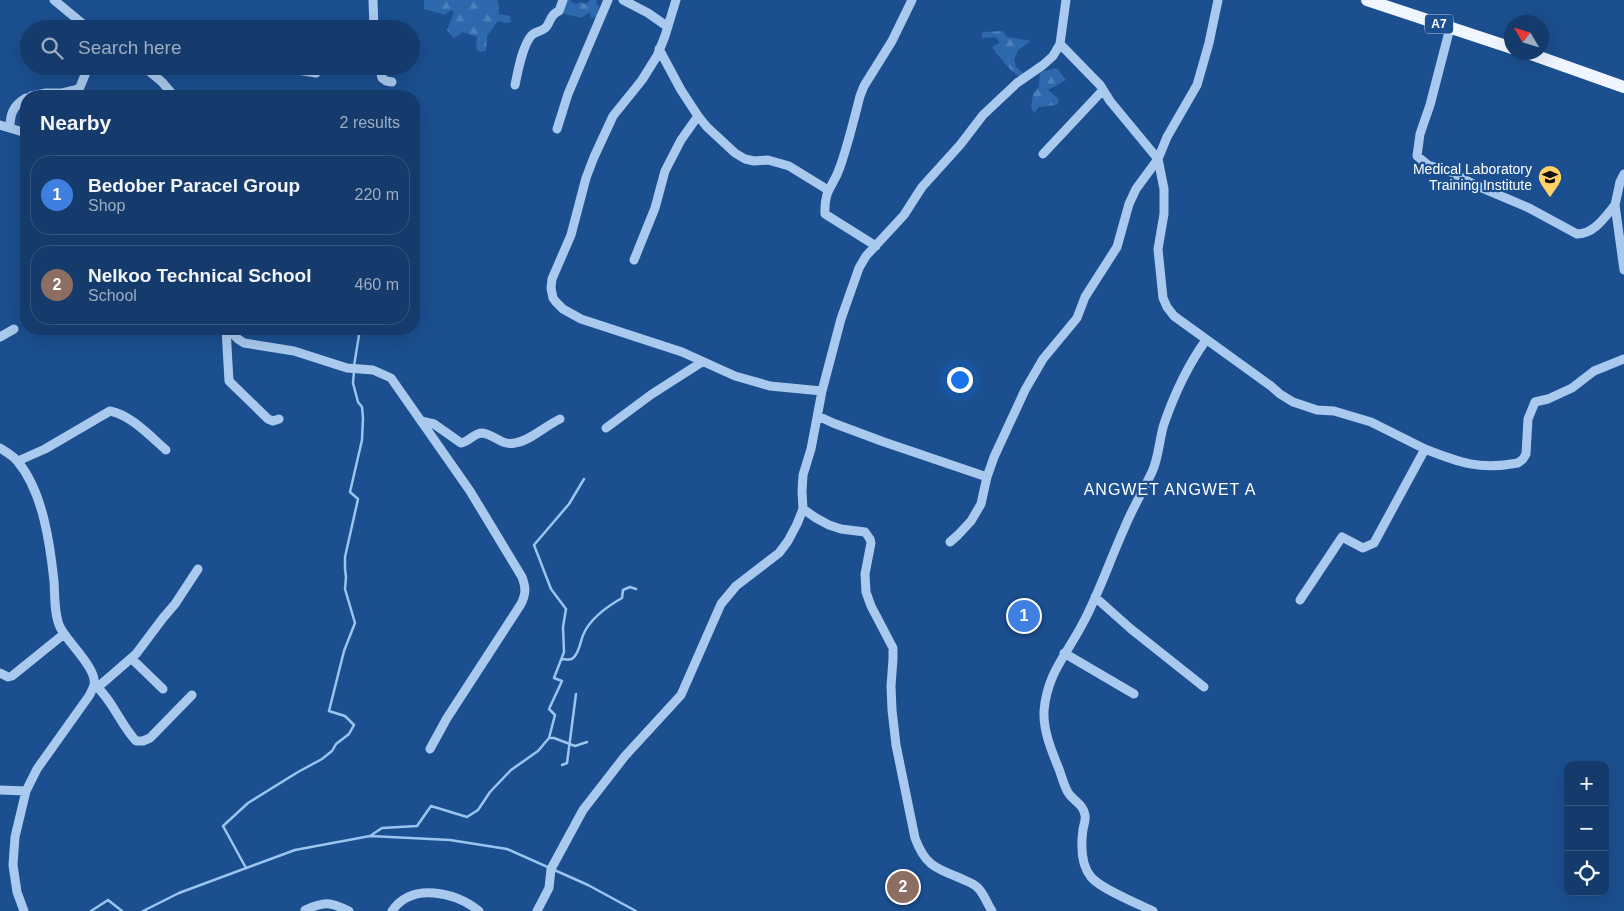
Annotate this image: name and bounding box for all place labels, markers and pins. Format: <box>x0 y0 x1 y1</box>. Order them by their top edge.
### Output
place label: Medical Laboratory Training Institute <box>1413 161 1532 193</box>
school or university icon: Medical Laboratory Training Institute <box>1537 164 1563 198</box>
pin: 1 <box>1008 597 1040 635</box>
pin: 2 <box>887 868 919 906</box>

